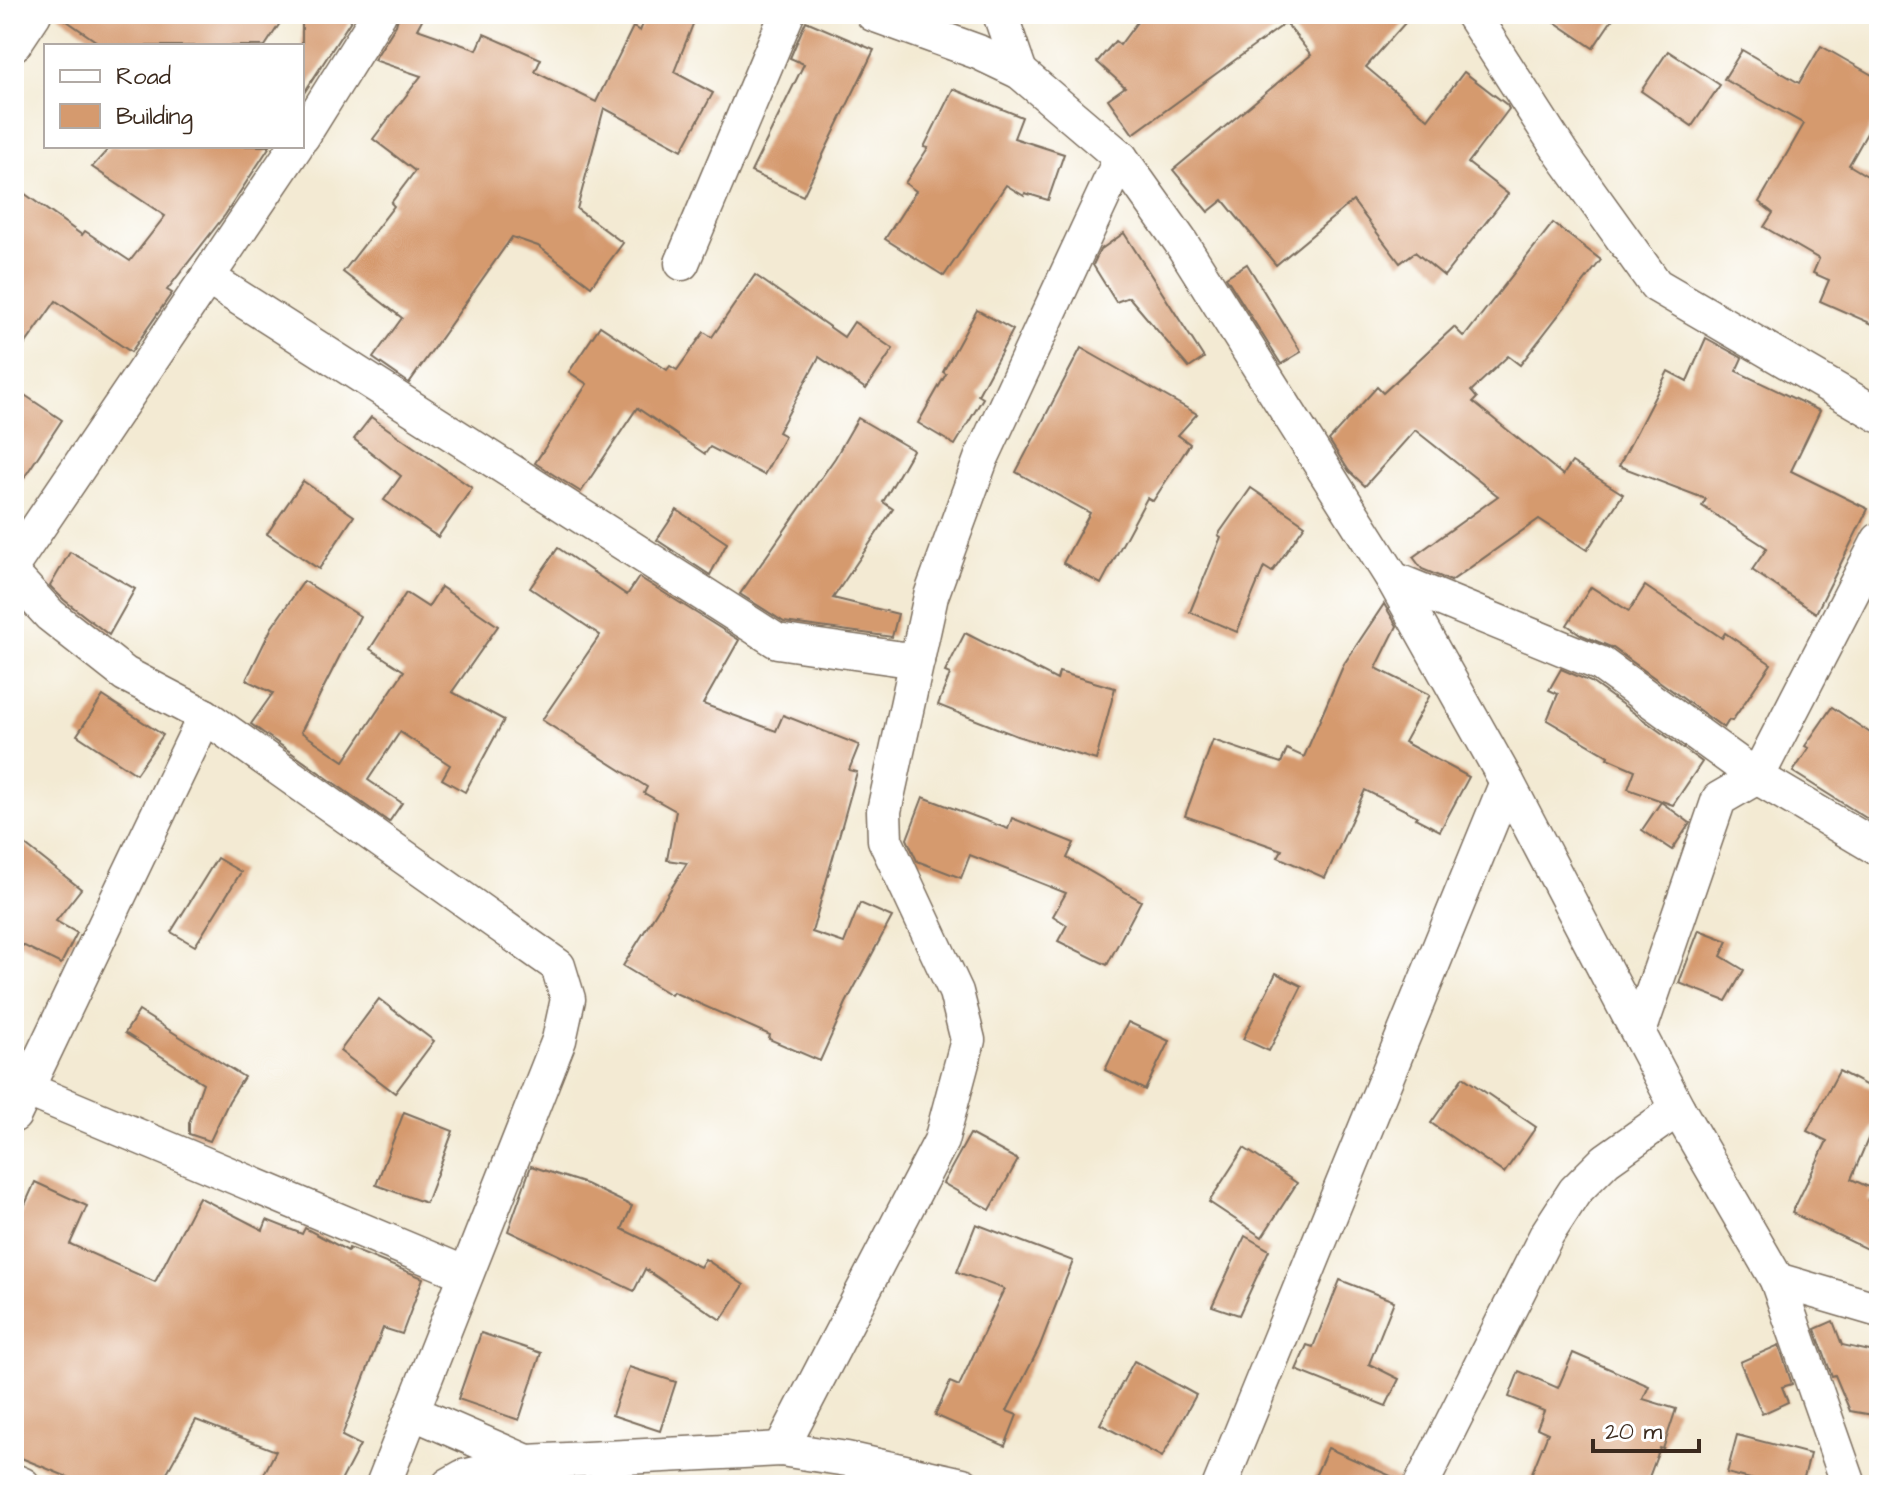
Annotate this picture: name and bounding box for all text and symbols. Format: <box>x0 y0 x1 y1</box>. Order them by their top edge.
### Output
legend <box>44 44 304 148</box>
text: Road <box>116 60 171 94</box>
text: Building <box>116 100 193 135</box>
scale bar <box>1593 1403 1699 1453</box>
text: 20 m <box>1605 1415 1662 1449</box>

